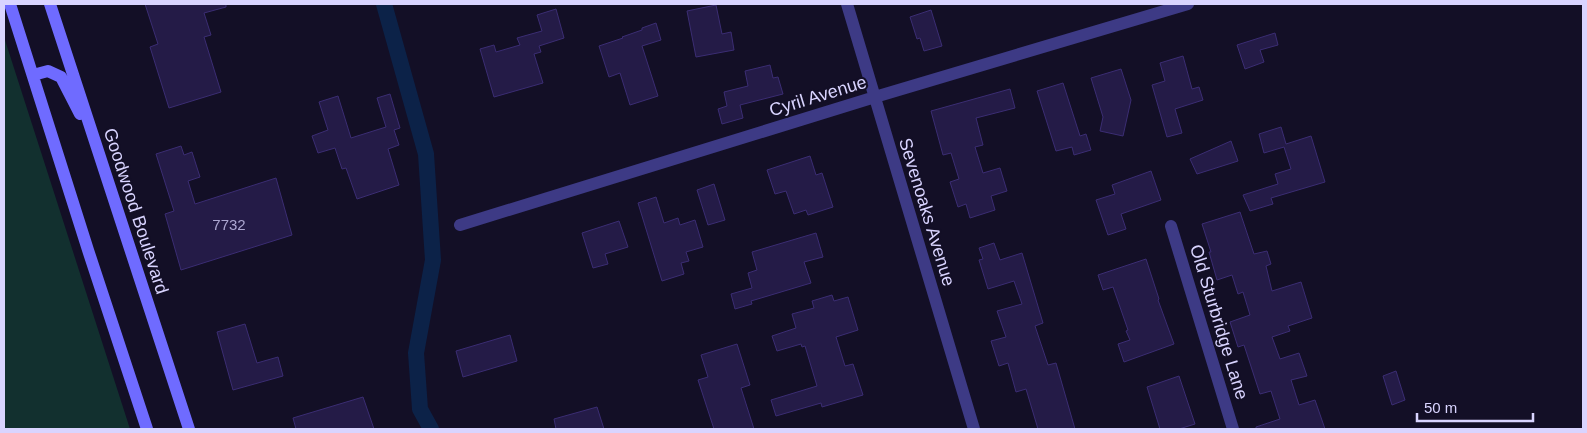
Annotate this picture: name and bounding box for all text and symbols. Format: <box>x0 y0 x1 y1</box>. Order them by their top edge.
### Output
street label: Cyril Avenue <box>767 72 869 120</box>
street label: Goodwood Boulevard <box>100 126 172 296</box>
street label: Sevenoaks Avenue <box>895 136 959 288</box>
house number: 7732 <box>212 216 246 233</box>
street label: Old Sturbridge Lane <box>1186 242 1252 402</box>
scale bar <box>1417 390 1533 422</box>
text: 50 m <box>1424 399 1457 416</box>

